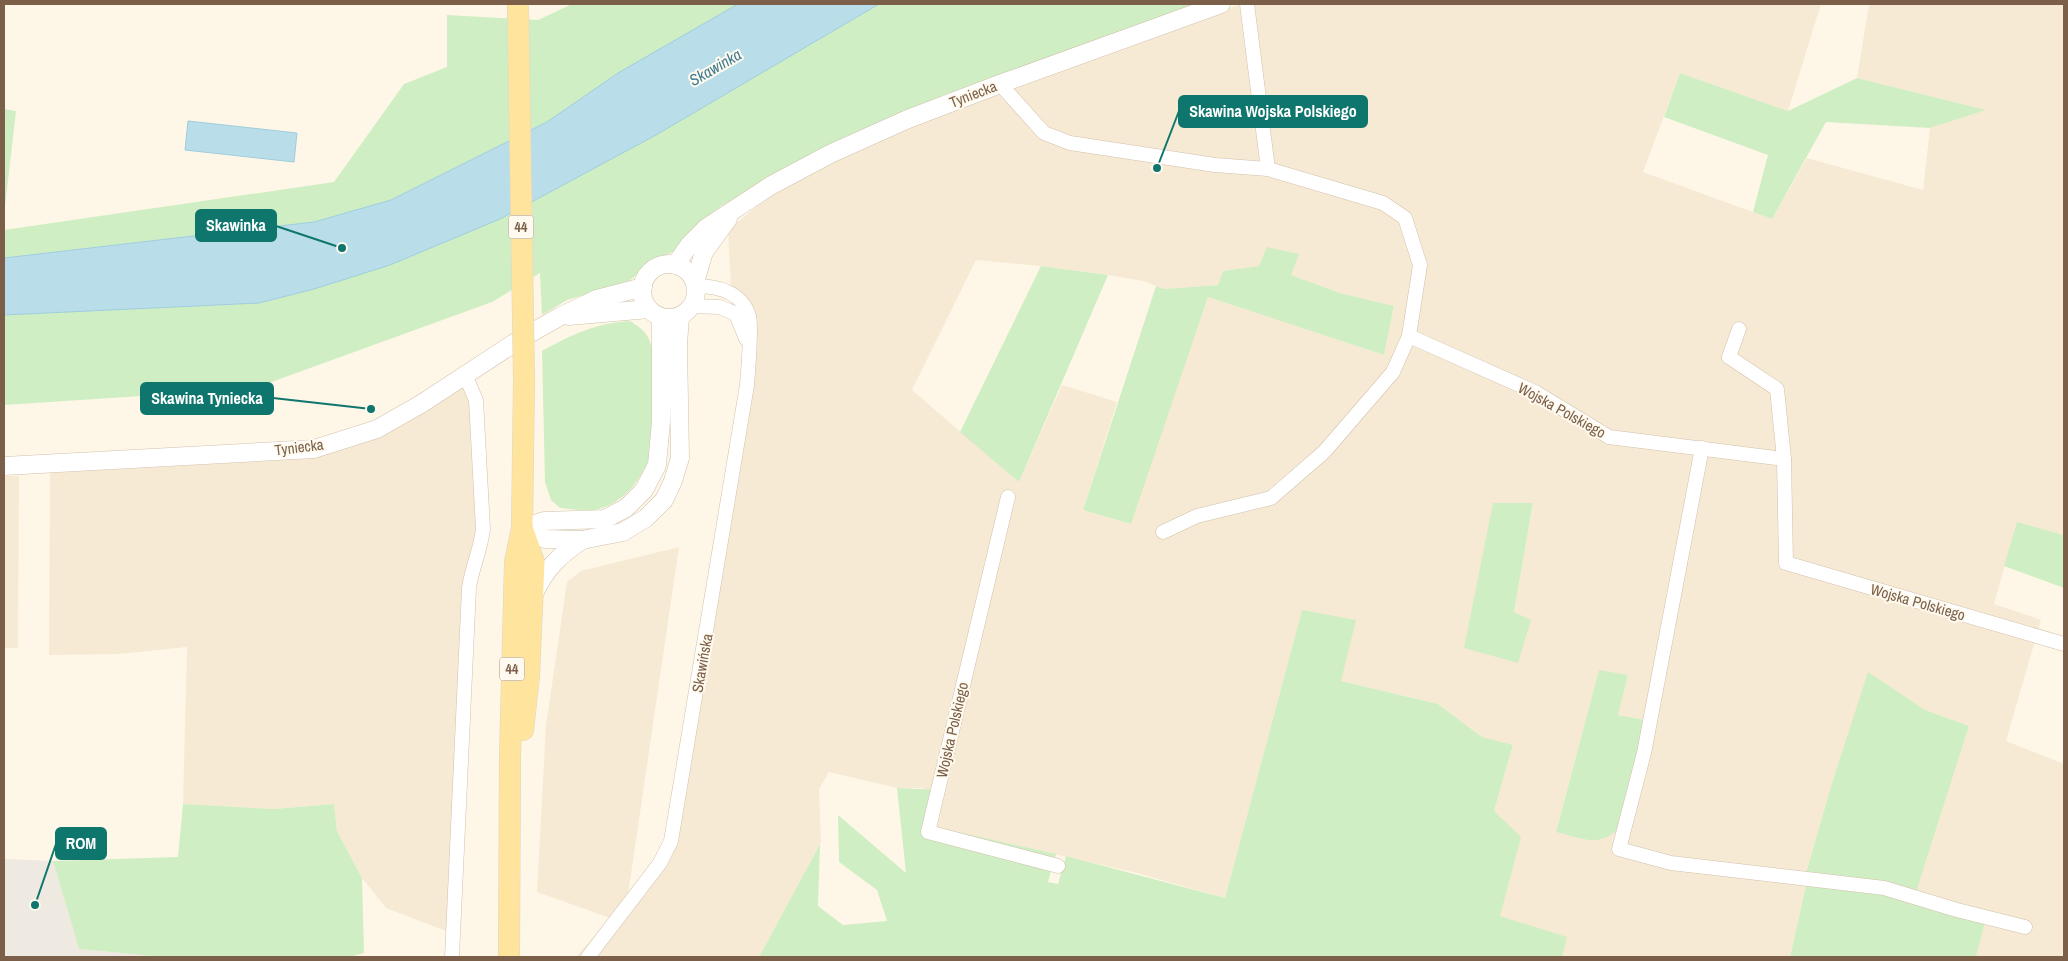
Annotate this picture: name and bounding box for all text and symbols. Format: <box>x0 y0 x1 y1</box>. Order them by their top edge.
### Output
water label: Skawinka <box>685 43 745 91</box>
street label: Tyniecka <box>946 75 1000 113</box>
callout: Skawina Wojska Polskiego <box>1179 96 1367 127</box>
text: Skawina Wojska Polskiego <box>1189 100 1357 122</box>
callout: Skawinka <box>196 210 276 241</box>
text: Skawinka <box>206 214 267 236</box>
road number: 44 <box>508 216 534 238</box>
street label: Wojska Polskiego <box>1514 377 1610 443</box>
callout: Skawina Tyniecka <box>141 383 273 414</box>
text: Skawina Tyniecka <box>151 387 263 409</box>
street label: Tyniecka <box>273 434 325 460</box>
street label: Wojska Polskiego <box>1868 578 1968 626</box>
street label: Skawińska <box>686 632 718 694</box>
road number: 44 <box>500 658 524 681</box>
street label: Wojska Polskiego <box>931 680 973 780</box>
callout: ROM <box>56 828 106 859</box>
text: ROM <box>66 832 96 854</box>

